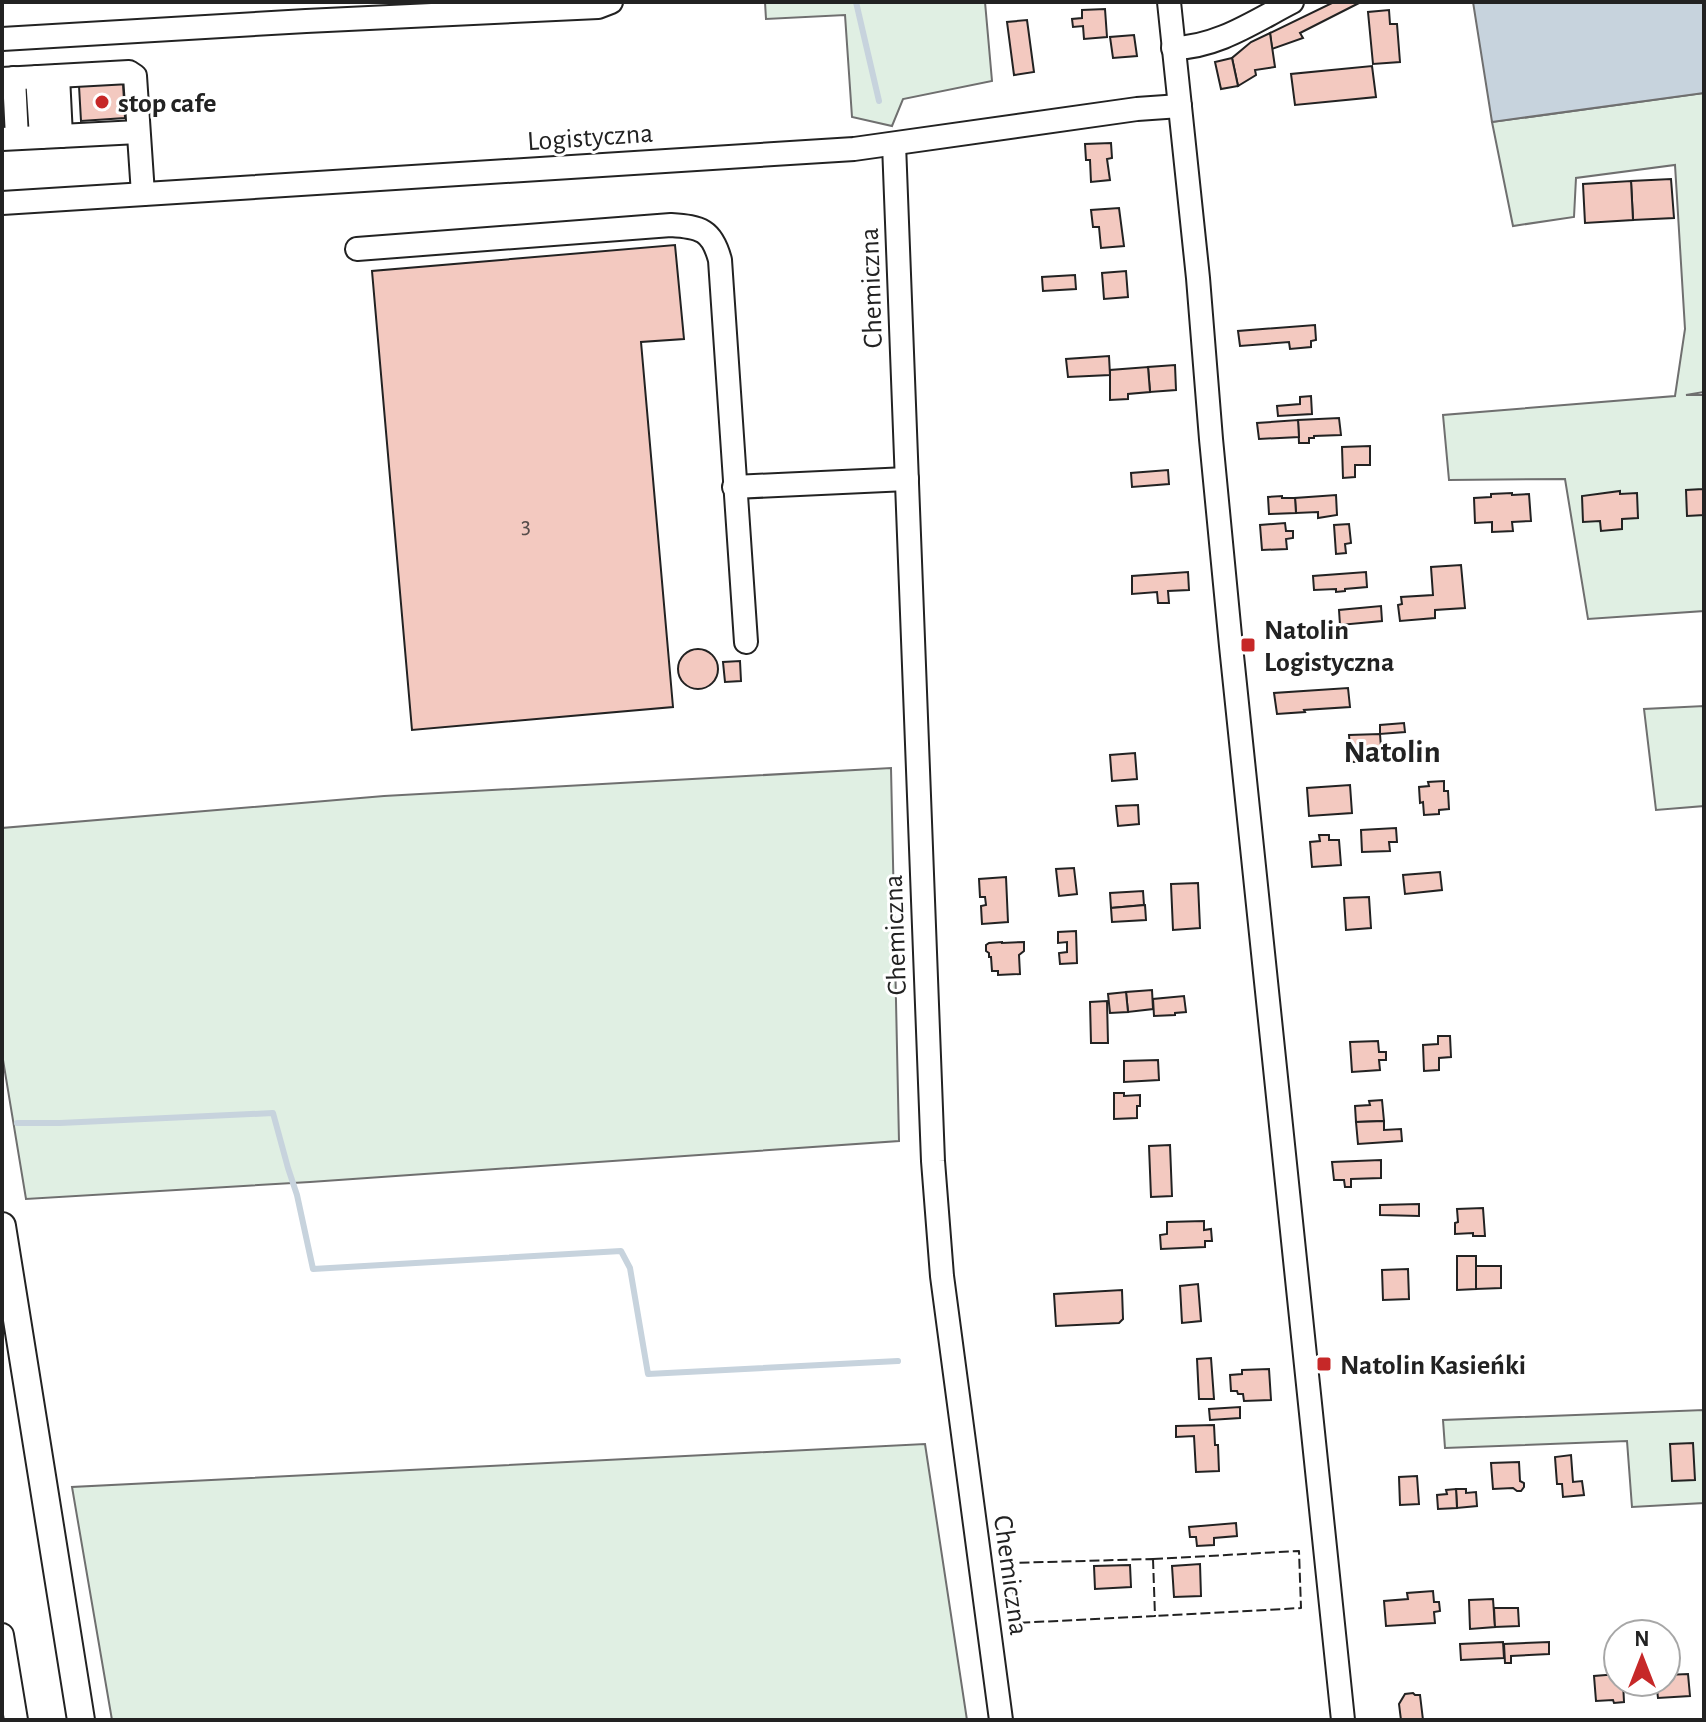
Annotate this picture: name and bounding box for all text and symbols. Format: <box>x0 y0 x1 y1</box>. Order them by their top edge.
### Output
place label: stop cafe <box>118 90 216 118</box>
marker: stop cafe <box>93 93 111 111</box>
street label: Logistyczna <box>526 120 654 156</box>
street label: Chemiczna <box>856 227 888 349</box>
house number: 3 <box>521 514 531 538</box>
place label: Natolin Logistyczna <box>1264 617 1394 677</box>
marker: Natolin Logistyczna <box>1239 636 1257 654</box>
district label: Natolin <box>1343 736 1441 768</box>
street label: Chemiczna <box>880 874 912 996</box>
place label: Natolin Kasieńki <box>1340 1352 1526 1380</box>
marker: Natolin Kasieńki <box>1315 1355 1333 1373</box>
street label: Chemiczna <box>988 1513 1032 1637</box>
north arrow <box>1602 1618 1682 1698</box>
text: N <box>1634 1628 1650 1650</box>

